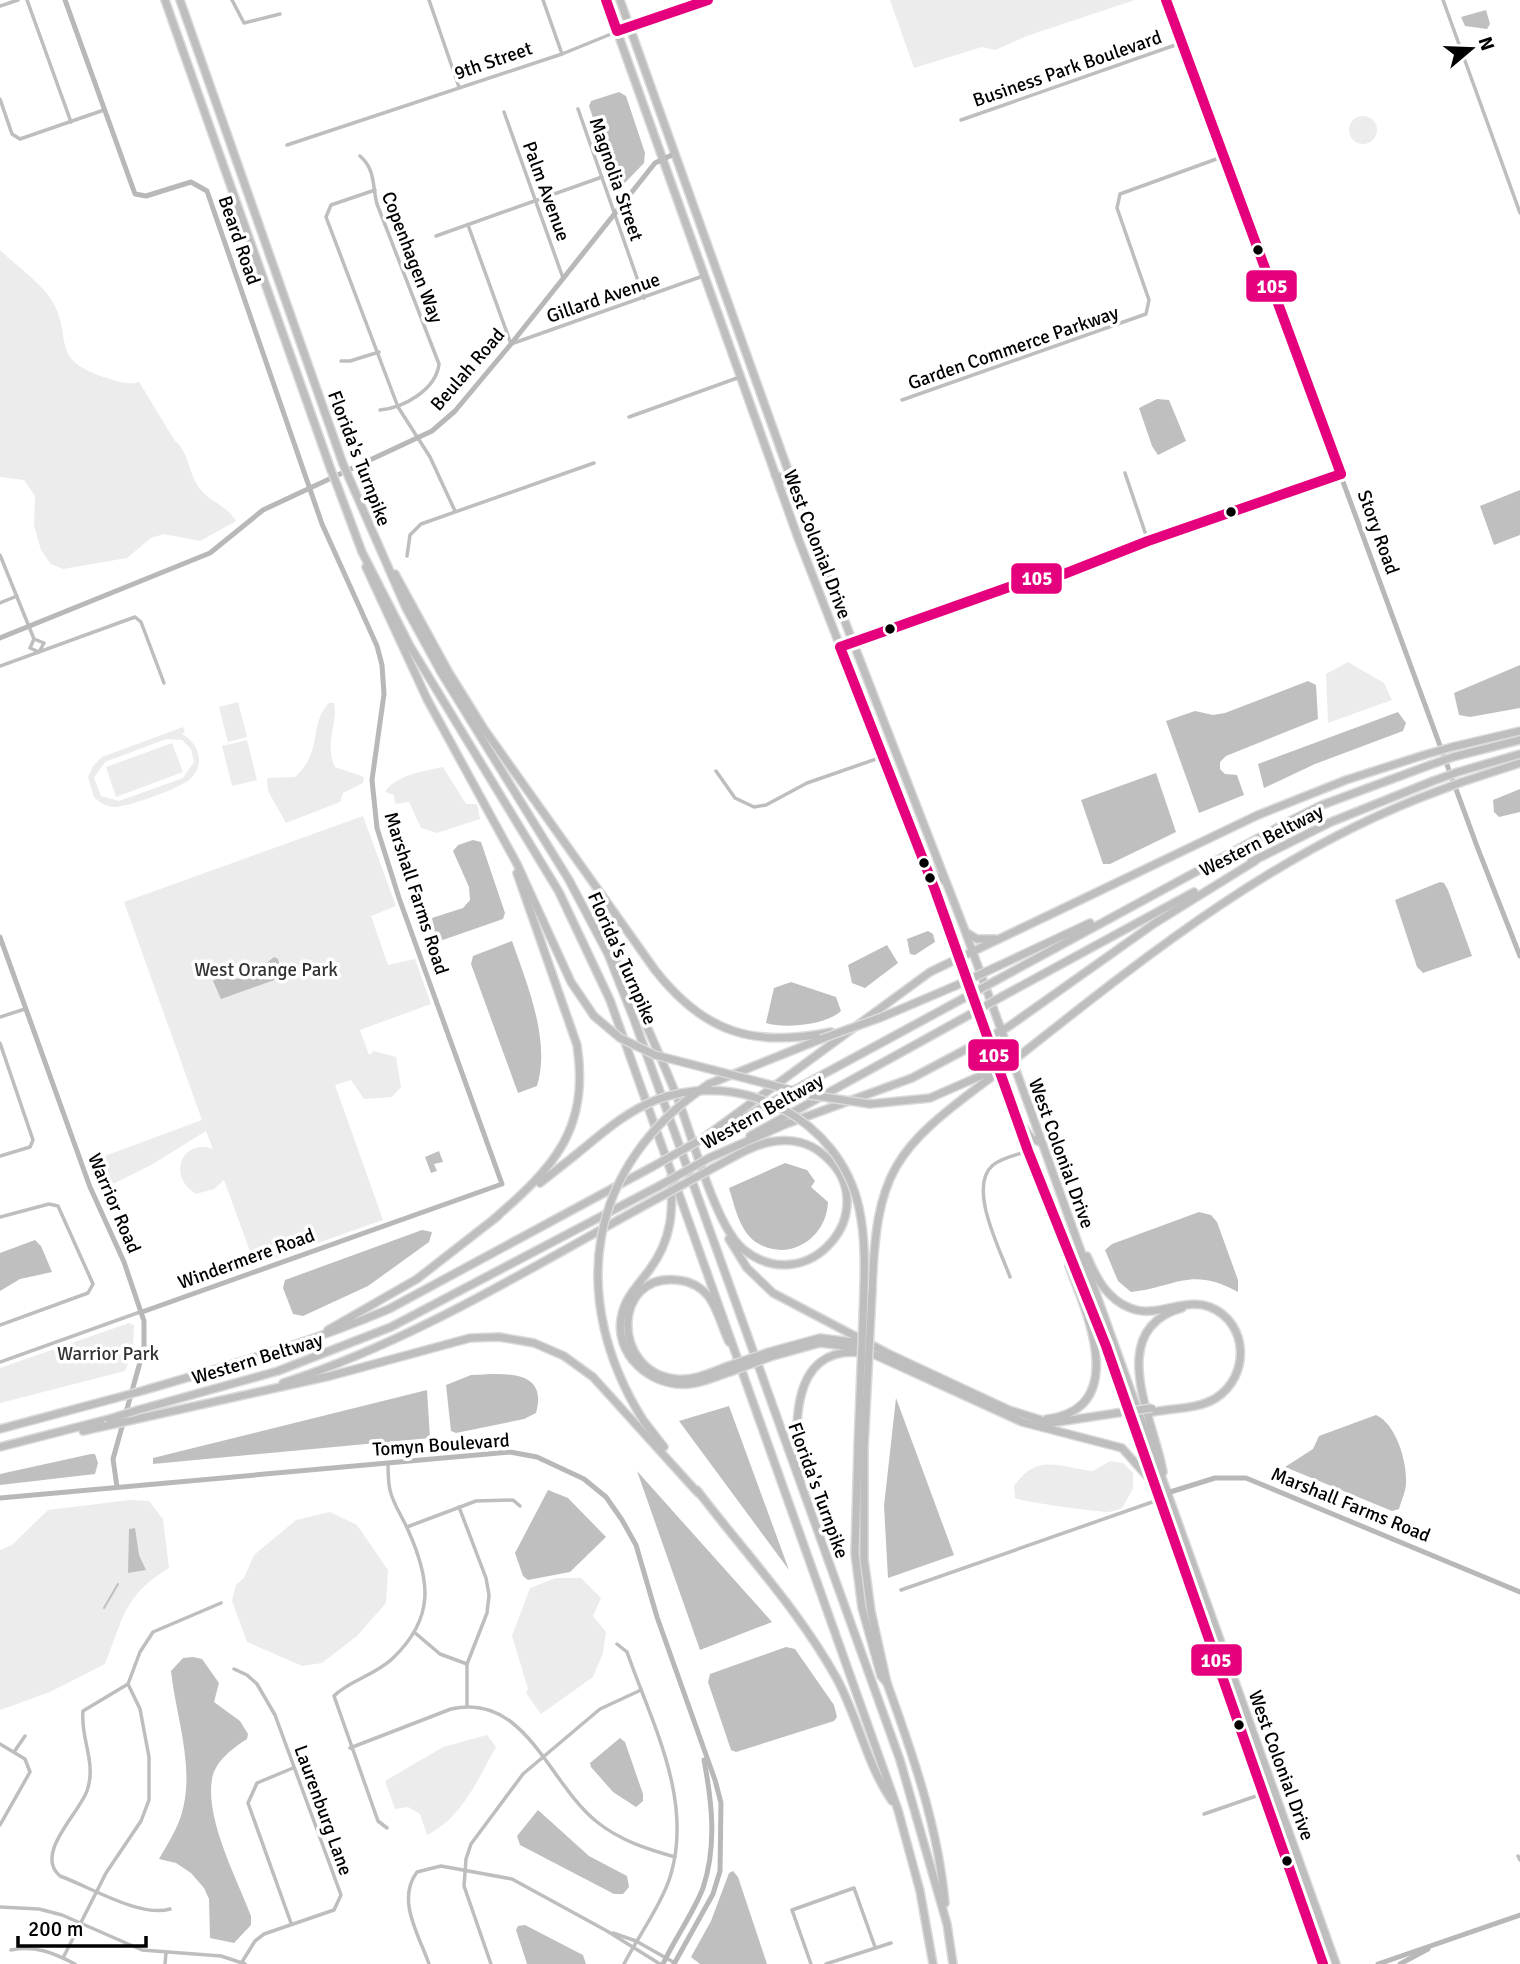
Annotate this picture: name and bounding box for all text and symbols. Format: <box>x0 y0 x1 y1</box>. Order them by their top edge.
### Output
north arrow <box>1436 14 1506 84</box>
street label: Business Park Boulevard <box>970 25 1165 113</box>
text: N <box>1473 34 1500 54</box>
street label: 9th Street <box>451 36 536 85</box>
street label: Magnolia Street <box>584 114 649 245</box>
street label: Palm Avenue <box>517 138 575 244</box>
street label: Copenhagen Way <box>376 188 448 327</box>
street label: Beard Road <box>213 193 265 288</box>
unlabelled marker <box>1251 243 1265 257</box>
street label: Gillard Avenue <box>543 267 663 329</box>
line badge: 105 <box>1245 269 1298 303</box>
text: 105 <box>1257 275 1287 299</box>
street label: Garden Commerce Parkway <box>905 301 1122 395</box>
street label: Beulah Road <box>425 323 510 416</box>
street label: Florida's Turnpike <box>322 387 396 529</box>
street label: West Colonial Drive <box>778 466 857 622</box>
street label: Story Road <box>1352 487 1404 578</box>
unlabelled marker <box>1224 505 1238 519</box>
line badge: 105 <box>1010 562 1063 595</box>
text: 105 <box>1022 567 1052 591</box>
unlabelled marker <box>883 622 897 636</box>
street label: Western Beltway <box>1196 799 1327 882</box>
street label: Marshall Farms Road <box>378 809 454 978</box>
unlabelled marker <box>917 856 931 870</box>
unlabelled marker <box>923 871 937 885</box>
street label: Florida's Turnpike <box>582 888 662 1029</box>
park label: West Orange Park <box>194 958 338 982</box>
line badge: 105 <box>967 1038 1020 1072</box>
text: 105 <box>979 1044 1009 1068</box>
street label: Western Beltway <box>697 1068 828 1155</box>
street label: West Colonial Drive <box>1023 1075 1099 1232</box>
street label: Warrior Road <box>82 1150 146 1257</box>
street label: Windermere Road <box>175 1223 318 1295</box>
street label: Western Beltway <box>189 1328 326 1390</box>
park label: Warrior Park <box>57 1342 160 1366</box>
street label: Florida's Turnpike <box>782 1419 854 1562</box>
street label: Tomyn Boulevard <box>372 1428 510 1462</box>
street label: Marshall Farms Road <box>1268 1462 1434 1548</box>
line badge: 105 <box>1190 1643 1243 1677</box>
text: 105 <box>1201 1649 1231 1673</box>
street label: West Colonial Drive <box>1243 1687 1319 1844</box>
unlabelled marker <box>1232 1718 1246 1732</box>
street label: Laurenburg Lane <box>288 1742 358 1879</box>
unlabelled marker <box>1280 1854 1294 1868</box>
scale bar <box>18 1904 145 1948</box>
text: 200 m <box>28 1916 83 1942</box>

